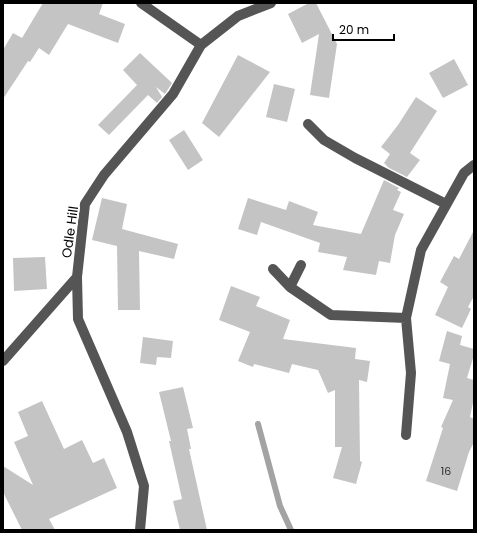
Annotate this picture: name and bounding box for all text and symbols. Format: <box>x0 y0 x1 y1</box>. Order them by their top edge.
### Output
scale bar <box>333 16 394 42</box>
text: 20 m <box>339 21 369 38</box>
street label: Odle Hill <box>57 205 83 259</box>
house number: 16 <box>441 463 451 479</box>

